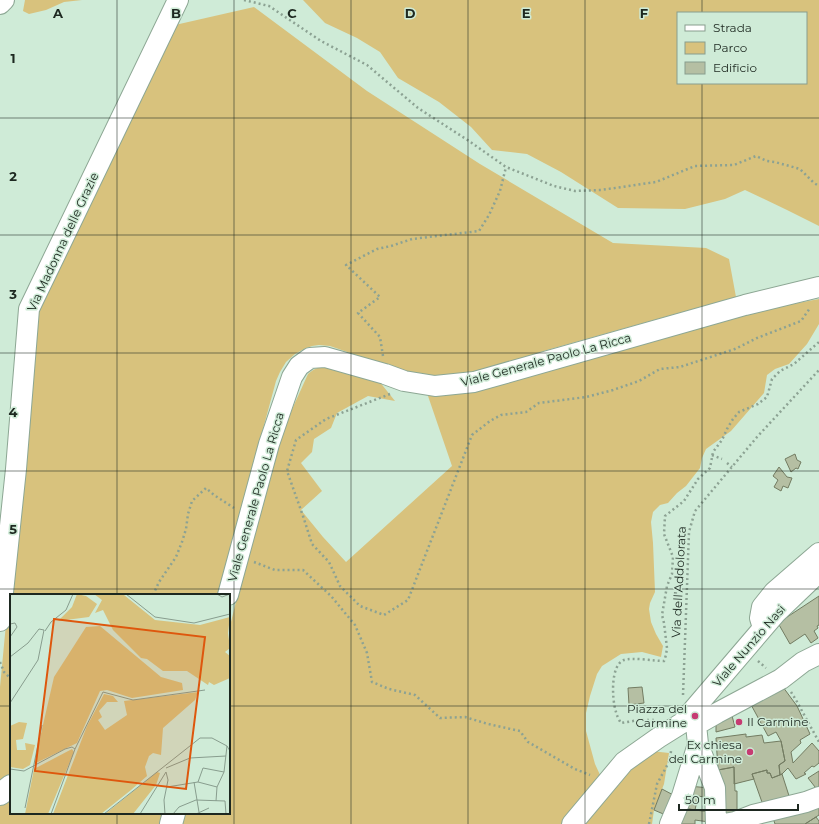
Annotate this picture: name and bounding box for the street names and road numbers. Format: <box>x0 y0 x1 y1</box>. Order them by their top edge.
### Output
street label: Via Madonna delle Grazie <box>24 170 101 314</box>
street label: Viale Generale Paolo La Ricca <box>459 330 633 389</box>
street label: Viale Generale Paolo La Ricca <box>224 410 287 583</box>
street label: Via dell'Addolorata <box>668 526 689 638</box>
street label: Viale Nunzio Nasi <box>709 602 788 690</box>

